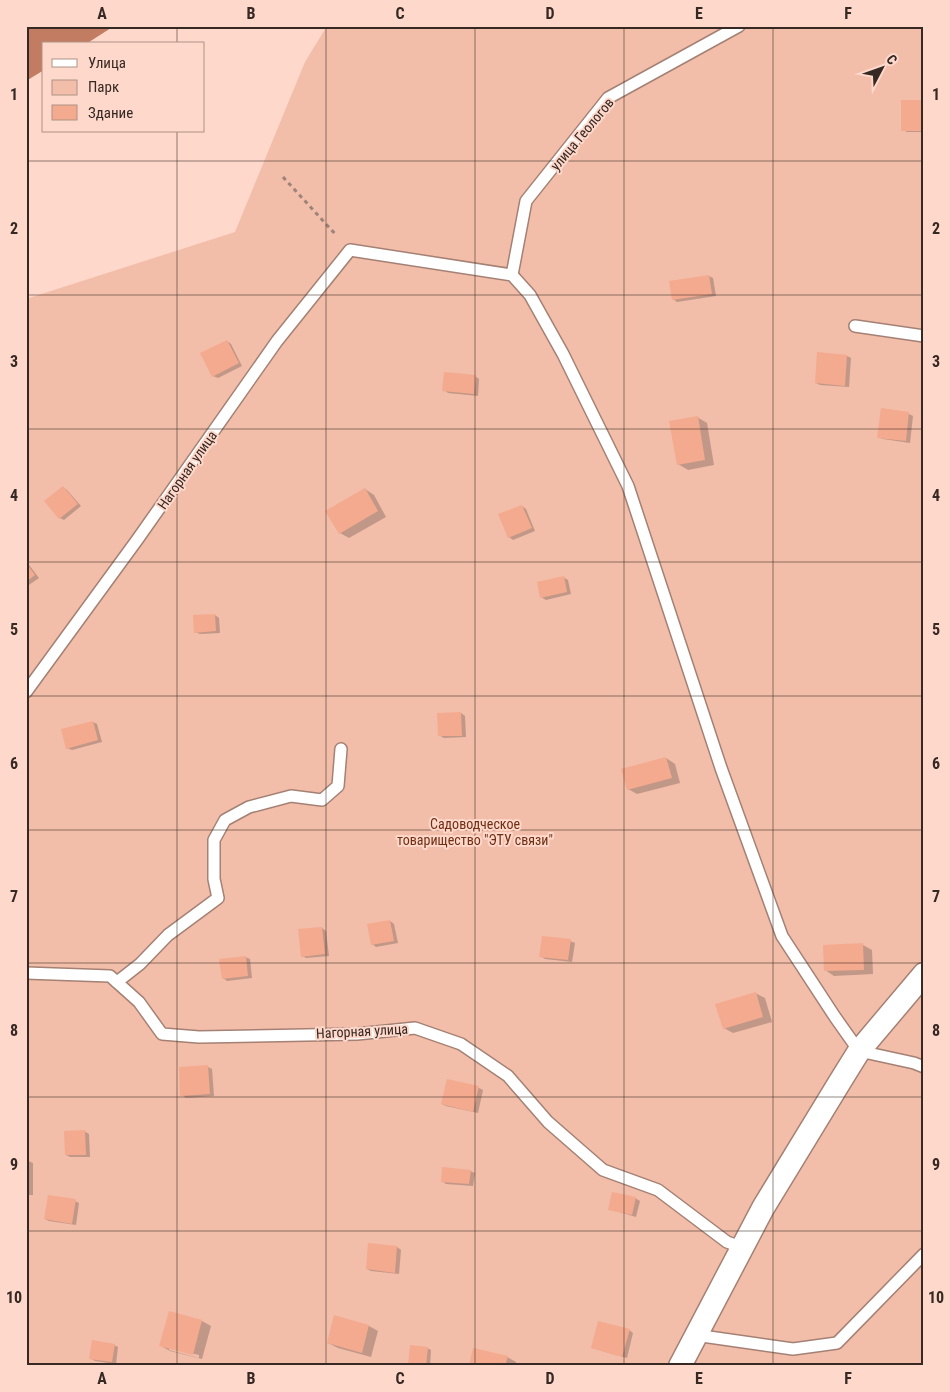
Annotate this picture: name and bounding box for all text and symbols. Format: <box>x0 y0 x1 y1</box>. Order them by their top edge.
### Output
text: A <box>97 4 107 23</box>
text: B <box>247 4 256 23</box>
text: C <box>395 4 405 23</box>
text: D <box>545 4 555 23</box>
text: E <box>695 4 703 23</box>
text: F <box>844 4 852 23</box>
legend <box>42 42 205 132</box>
north arrow <box>858 42 908 92</box>
text: С <box>883 51 900 68</box>
text: Улица <box>88 54 126 72</box>
text: Парк <box>88 78 119 96</box>
text: 1 <box>10 85 18 104</box>
text: 1 <box>932 85 940 104</box>
street label: улица Геологов <box>547 95 617 173</box>
text: Здание <box>88 104 133 122</box>
text: 2 <box>10 219 18 238</box>
text: 2 <box>932 219 940 238</box>
text: 3 <box>10 352 18 371</box>
text: 3 <box>932 352 940 371</box>
street label: Нагорная улица <box>154 428 220 512</box>
text: 4 <box>10 486 18 505</box>
text: 4 <box>932 486 940 505</box>
text: 5 <box>10 620 18 639</box>
text: 5 <box>932 620 940 639</box>
text: 6 <box>10 754 18 773</box>
text: 6 <box>932 754 940 773</box>
park label: Садоводческое товарищество "ЭТУ связи" <box>397 816 553 848</box>
text: 7 <box>10 887 18 906</box>
text: 7 <box>932 887 940 906</box>
text: 8 <box>10 1021 18 1040</box>
street label: Нагорная улица <box>316 1021 408 1041</box>
text: 8 <box>932 1021 940 1040</box>
text: 9 <box>10 1155 18 1174</box>
text: 9 <box>932 1155 940 1174</box>
text: 10 <box>6 1288 22 1307</box>
text: 10 <box>928 1288 944 1307</box>
text: A <box>97 1369 107 1388</box>
text: B <box>247 1369 256 1388</box>
text: C <box>395 1369 405 1388</box>
text: D <box>545 1369 555 1388</box>
text: E <box>695 1369 703 1388</box>
text: F <box>844 1369 852 1388</box>

